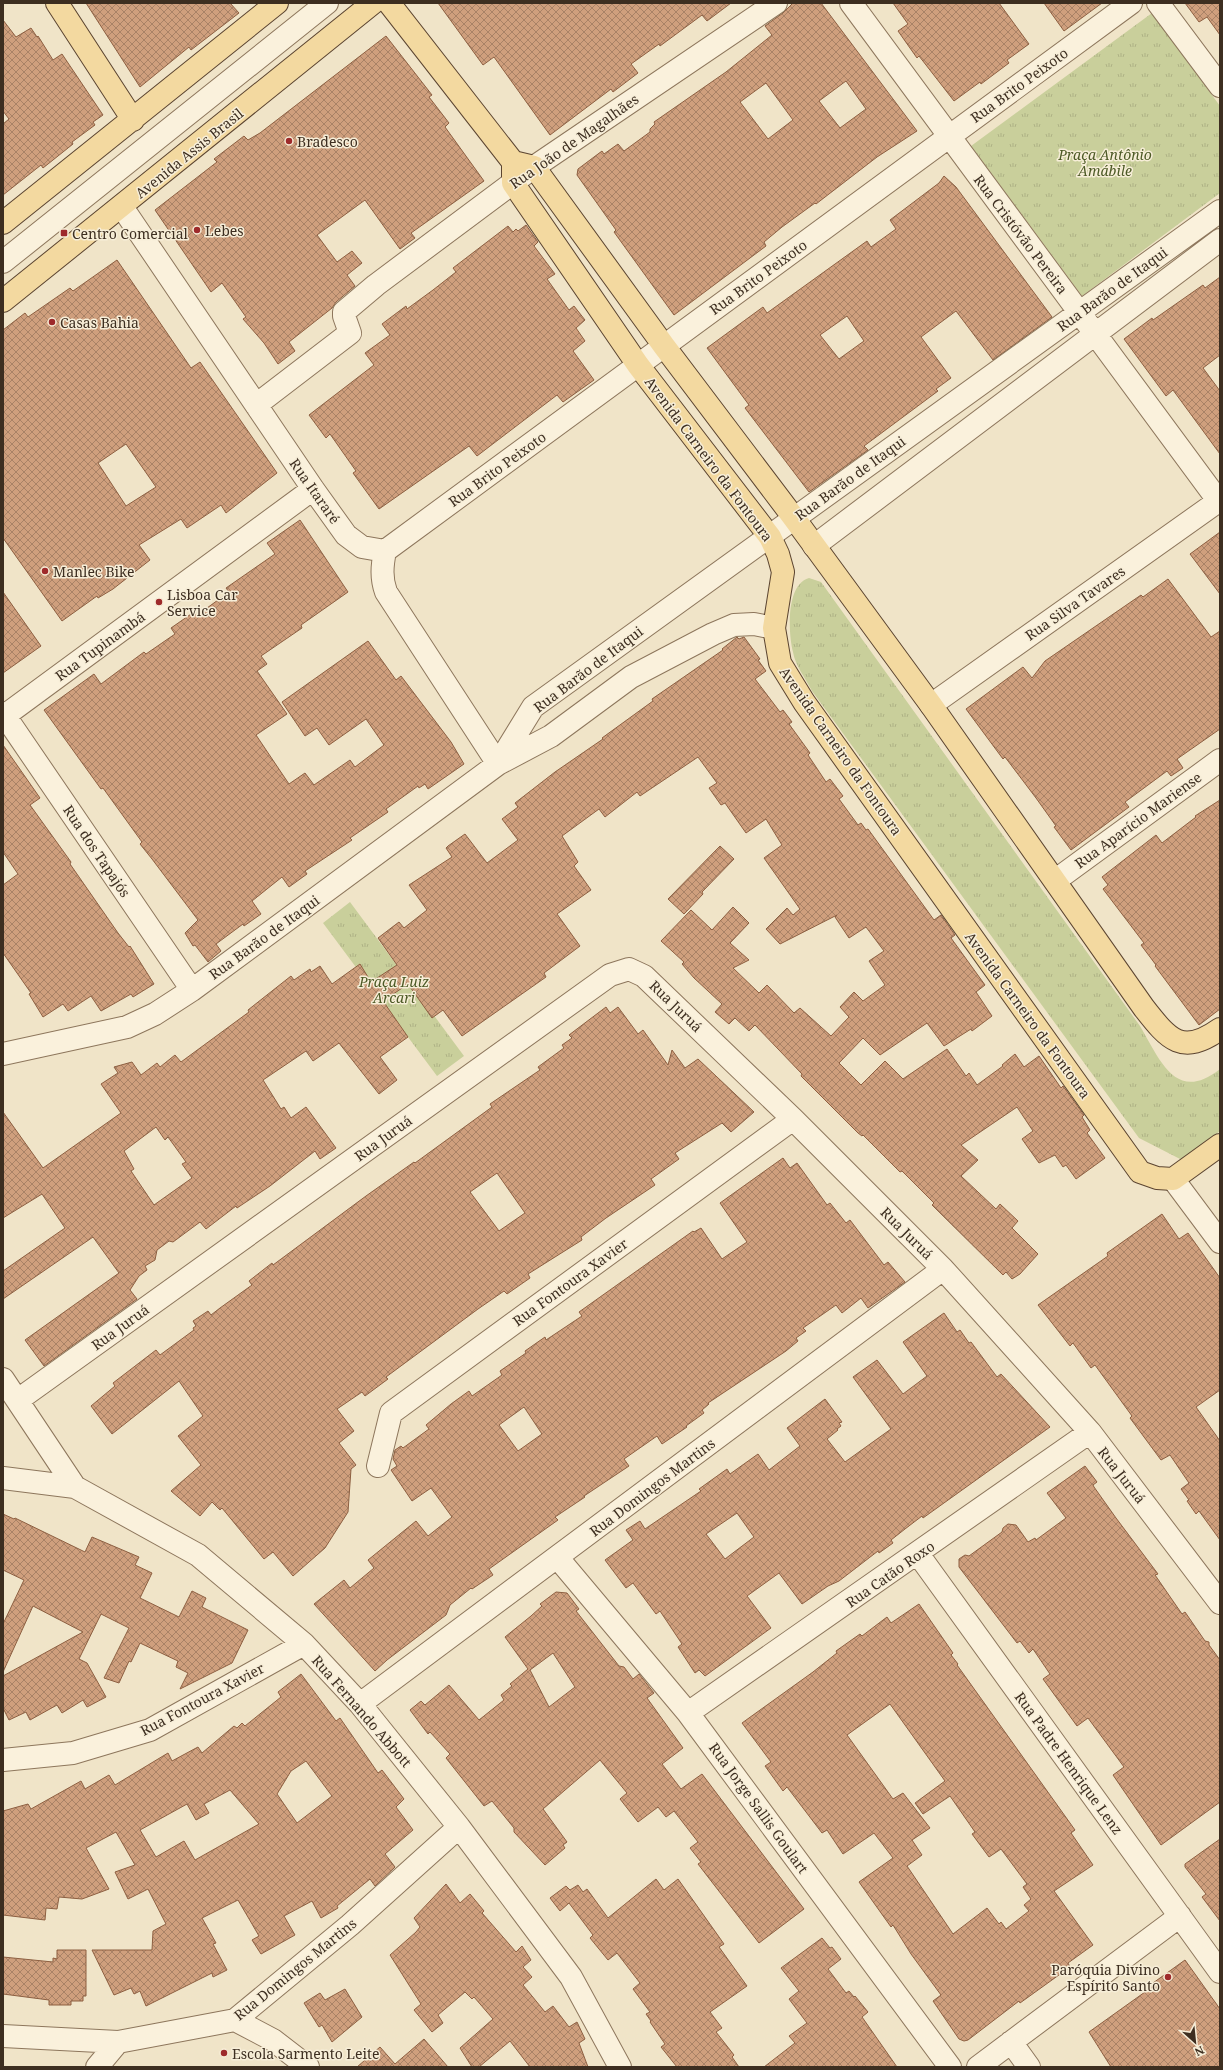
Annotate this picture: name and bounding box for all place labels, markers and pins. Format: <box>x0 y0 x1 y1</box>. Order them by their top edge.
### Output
place label: Bradesco <box>297 132 358 151</box>
marker: Bradesco <box>284 136 294 146</box>
place label: Lebes <box>205 221 244 240</box>
place label: Centro Comercial <box>72 224 189 243</box>
marker: Lebes <box>192 225 202 235</box>
marker: Centro Comercial <box>59 228 69 238</box>
place label: Casas Bahia <box>60 313 139 332</box>
marker: Casas Bahia <box>47 317 57 327</box>
place label: Manlec Bike <box>53 562 134 581</box>
marker: Manlec Bike <box>40 566 50 576</box>
place label: Lisboa Car Service <box>167 585 238 620</box>
marker: Lisboa Car Service <box>154 597 164 607</box>
place label: Paróquia Divino Espírito Santo <box>1051 1960 1160 1995</box>
marker: Paróquia Divino Espírito Santo <box>1163 1972 1173 1982</box>
place label: Escola Sarmento Leite <box>232 2044 379 2063</box>
marker: Escola Sarmento Leite <box>219 2048 229 2058</box>

